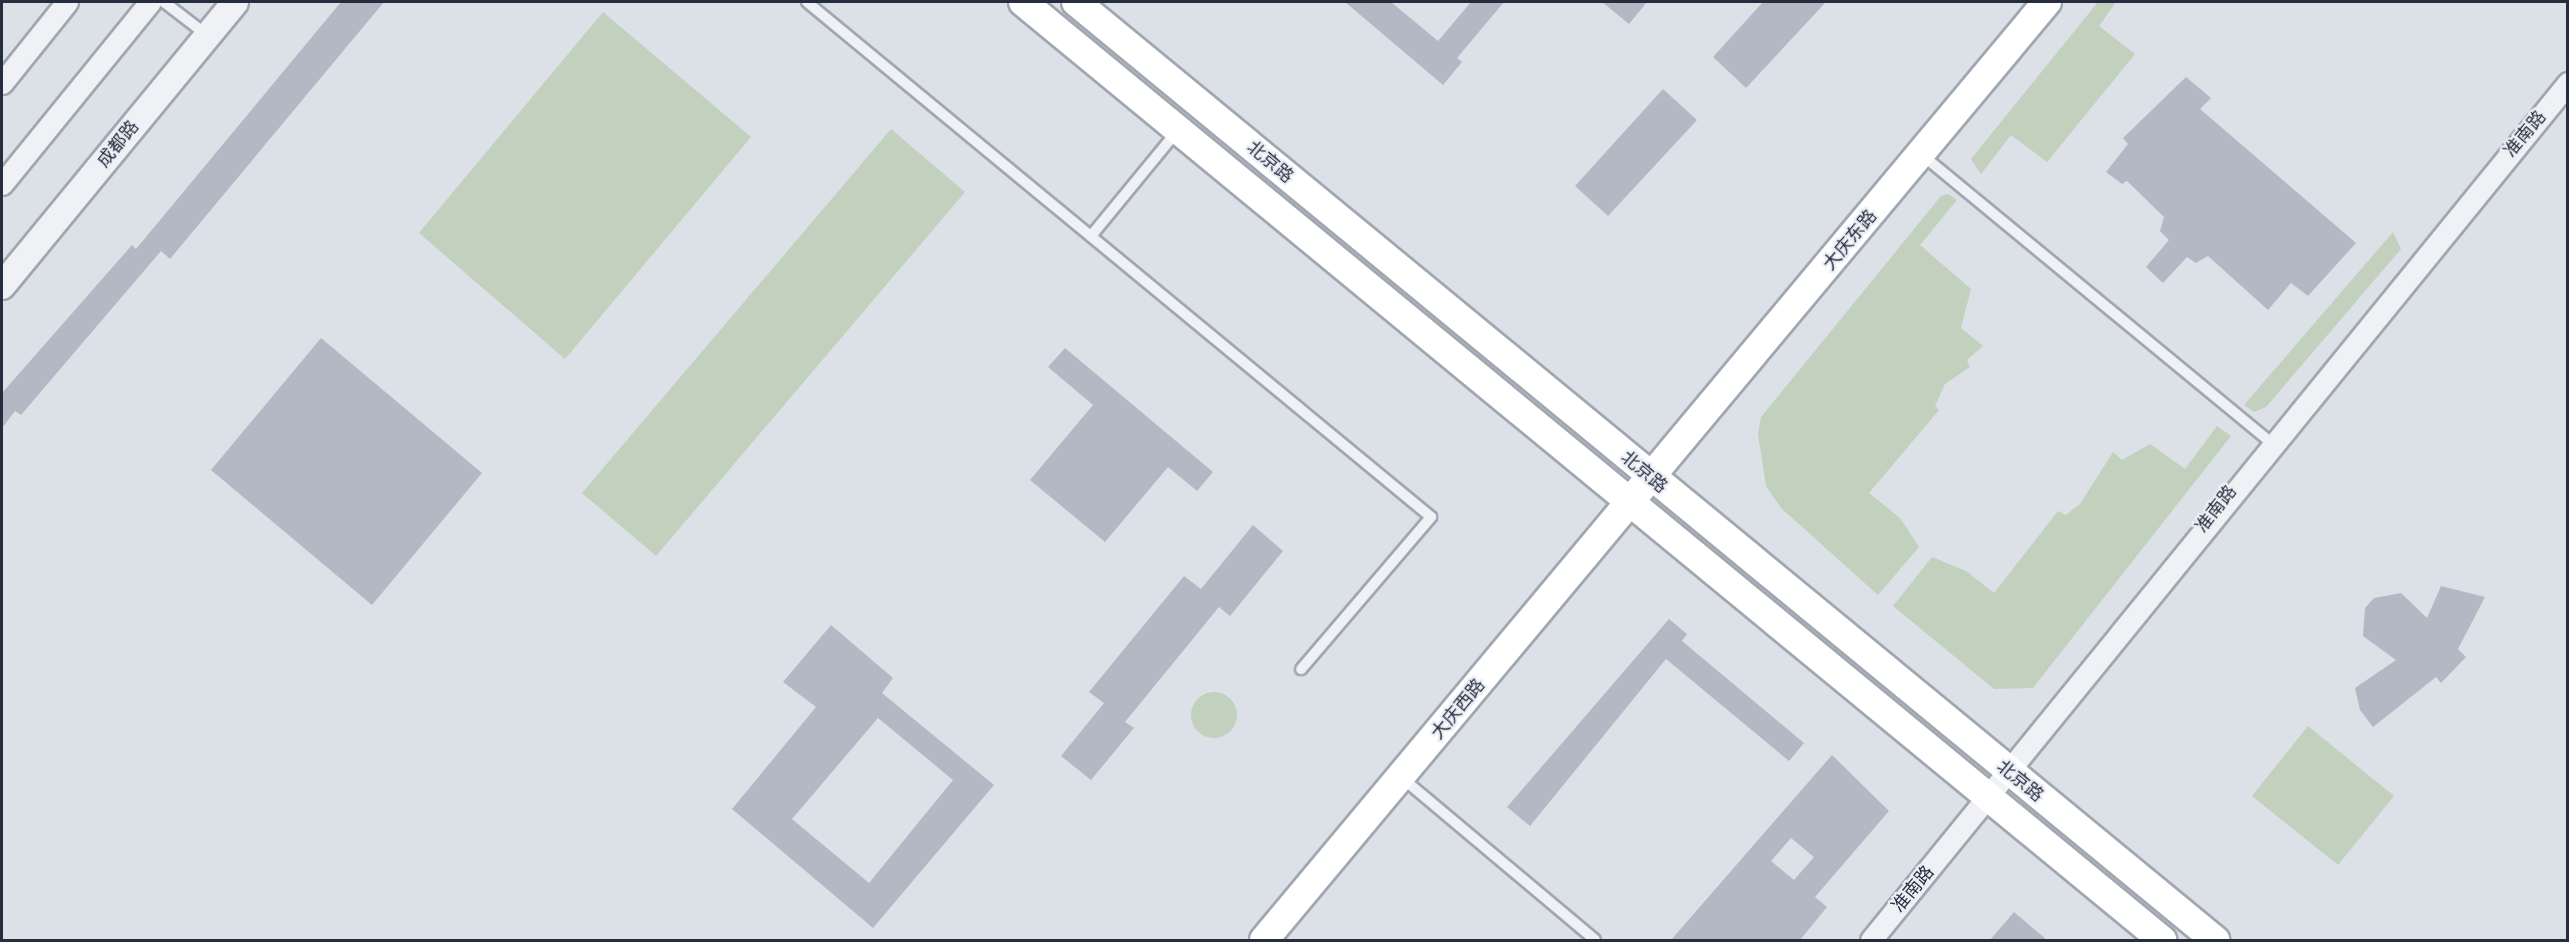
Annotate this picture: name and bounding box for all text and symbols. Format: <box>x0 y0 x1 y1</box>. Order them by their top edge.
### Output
street label: 准南路 <box>2499 106 2551 162</box>
street label: 成都路 <box>93 116 143 172</box>
street label: 北京路 <box>1242 136 1298 188</box>
street label: 大庆东路 <box>1819 205 1881 275</box>
street label: 北京路 <box>1616 446 1672 498</box>
street label: 准南路 <box>2191 481 2241 537</box>
street label: 大庆西路 <box>1427 674 1489 744</box>
street label: 北京路 <box>1992 756 2048 806</box>
street label: 准南路 <box>1887 861 1939 917</box>

